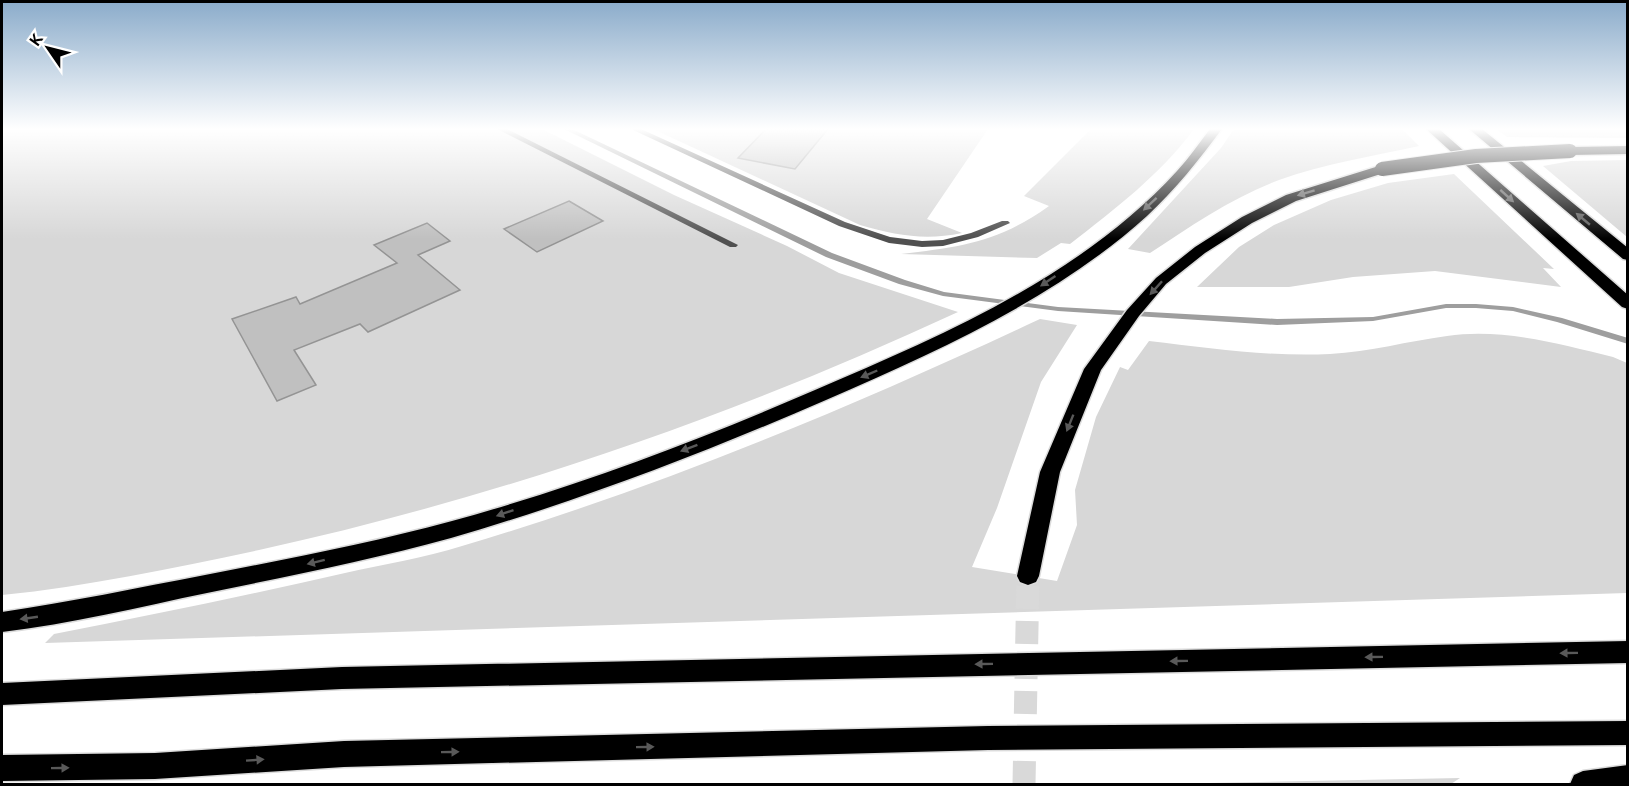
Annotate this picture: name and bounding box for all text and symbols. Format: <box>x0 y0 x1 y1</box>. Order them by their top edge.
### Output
north arrow <box>18 18 78 78</box>
text: K <box>25 30 46 49</box>
one-way arrow <box>1297 189 1315 198</box>
one-way arrow <box>1499 189 1514 202</box>
one-way arrow <box>1143 197 1158 210</box>
one-way arrow <box>1575 212 1591 225</box>
one-way arrow <box>1040 275 1056 286</box>
one-way arrow <box>1150 280 1163 295</box>
one-way arrow <box>860 369 878 379</box>
one-way arrow <box>1065 414 1074 432</box>
one-way arrow <box>680 444 698 454</box>
one-way arrow <box>496 509 514 518</box>
one-way arrow <box>307 558 325 568</box>
one-way arrow <box>20 613 39 622</box>
one-way arrow <box>1560 649 1579 658</box>
one-way arrow <box>1365 652 1384 662</box>
one-way arrow <box>1170 656 1189 665</box>
one-way arrow <box>975 659 994 669</box>
one-way arrow <box>635 742 654 751</box>
one-way arrow <box>440 747 459 756</box>
one-way arrow <box>245 755 264 765</box>
one-way arrow <box>50 763 69 772</box>

